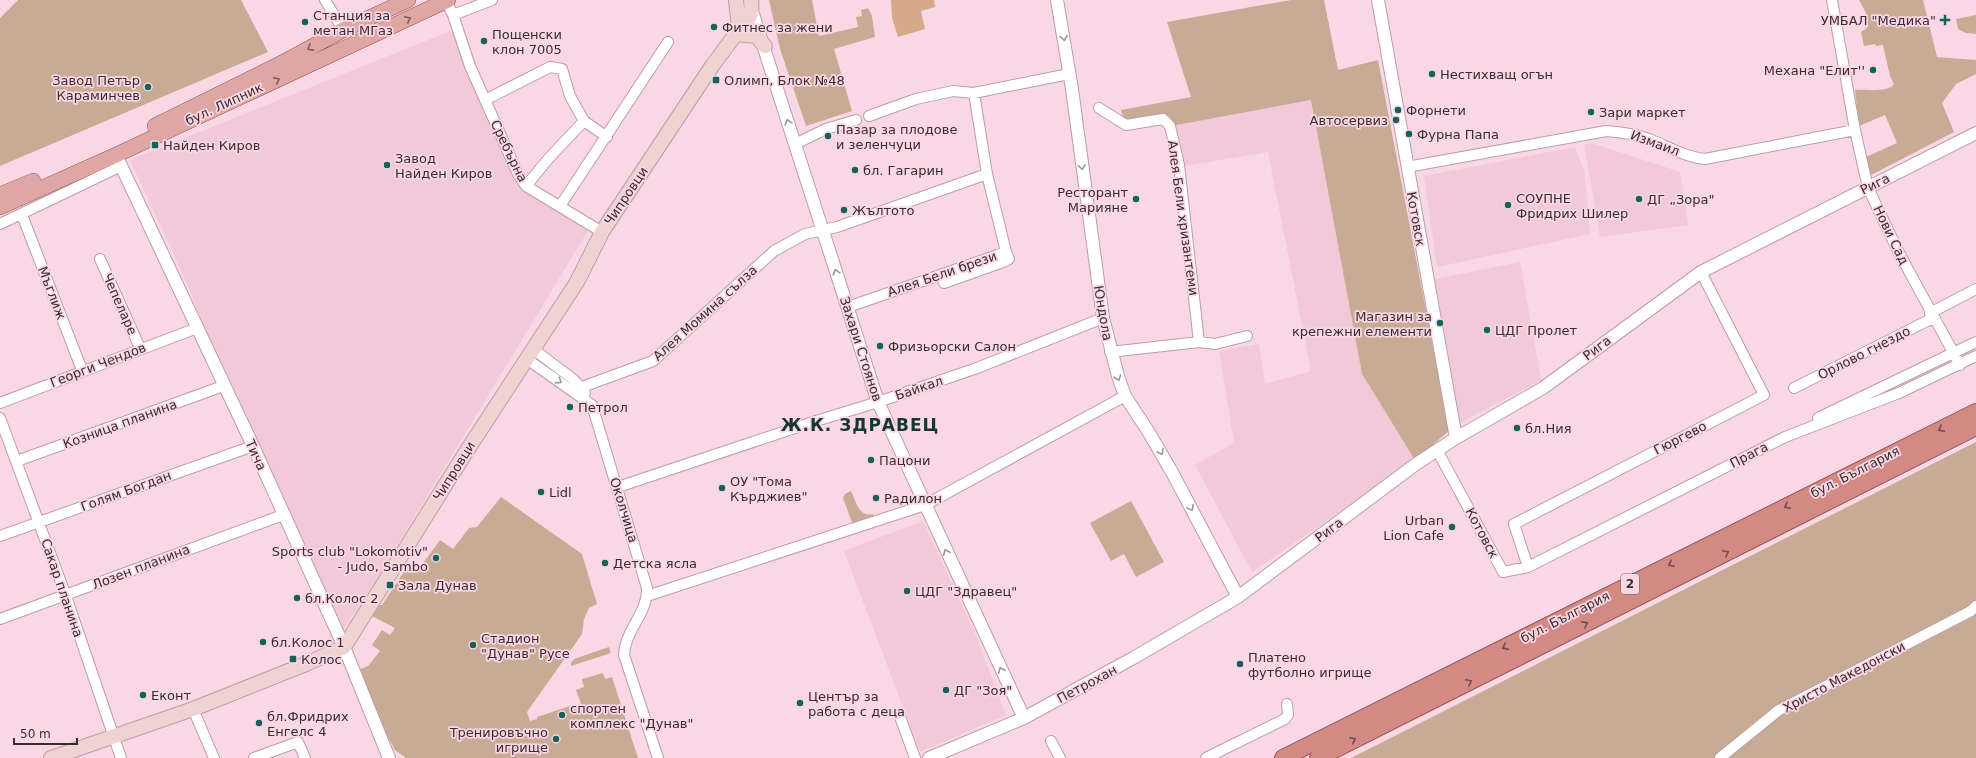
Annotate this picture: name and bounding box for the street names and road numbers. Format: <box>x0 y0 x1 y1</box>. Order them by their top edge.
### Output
street label: бул. Липник <box>183 79 265 129</box>
street label: Сребърна <box>488 117 530 185</box>
street label: Измаил <box>1628 127 1682 159</box>
street label: Алея Бели хризантеми <box>1165 139 1201 297</box>
street label: Чипровци <box>601 164 651 228</box>
street label: Рига <box>1858 170 1892 198</box>
street label: Котовск <box>1404 190 1428 248</box>
street label: Нови Сад <box>1870 203 1912 267</box>
street label: Алея Бели брези <box>885 248 999 300</box>
street label: Алея Момина сълза <box>650 262 760 364</box>
street label: Мъглиж <box>35 264 69 322</box>
street label: Чепеларе <box>100 271 140 337</box>
street label: Юндола <box>1091 284 1115 342</box>
street label: Захари Стоянов <box>837 295 885 403</box>
street label: Орлово гнездо <box>1815 323 1913 383</box>
street label: Рига <box>1580 333 1614 363</box>
street label: Георги Чендов <box>48 340 148 390</box>
street label: Байкал <box>893 373 945 403</box>
street label: Козница планина <box>61 396 179 452</box>
street label: Гюргево <box>1651 418 1709 458</box>
street label: Тича <box>242 436 269 473</box>
street label: Чипровци <box>430 439 478 503</box>
street label: Прага <box>1727 439 1771 471</box>
street label: бул. България <box>1808 443 1902 501</box>
street label: Голям Богдан <box>79 468 173 514</box>
street label: Околчица <box>607 476 641 544</box>
street label: Котовск <box>1462 505 1502 561</box>
street label: Рига <box>1312 515 1346 545</box>
street label: Сакар планина <box>38 537 86 639</box>
street label: Лозен планина <box>90 541 192 593</box>
road number: 2 <box>1621 574 1639 594</box>
street label: бул. България <box>1518 588 1612 646</box>
street label: Христо Македонски <box>1780 638 1908 716</box>
street label: Петрохан <box>1054 662 1120 706</box>

